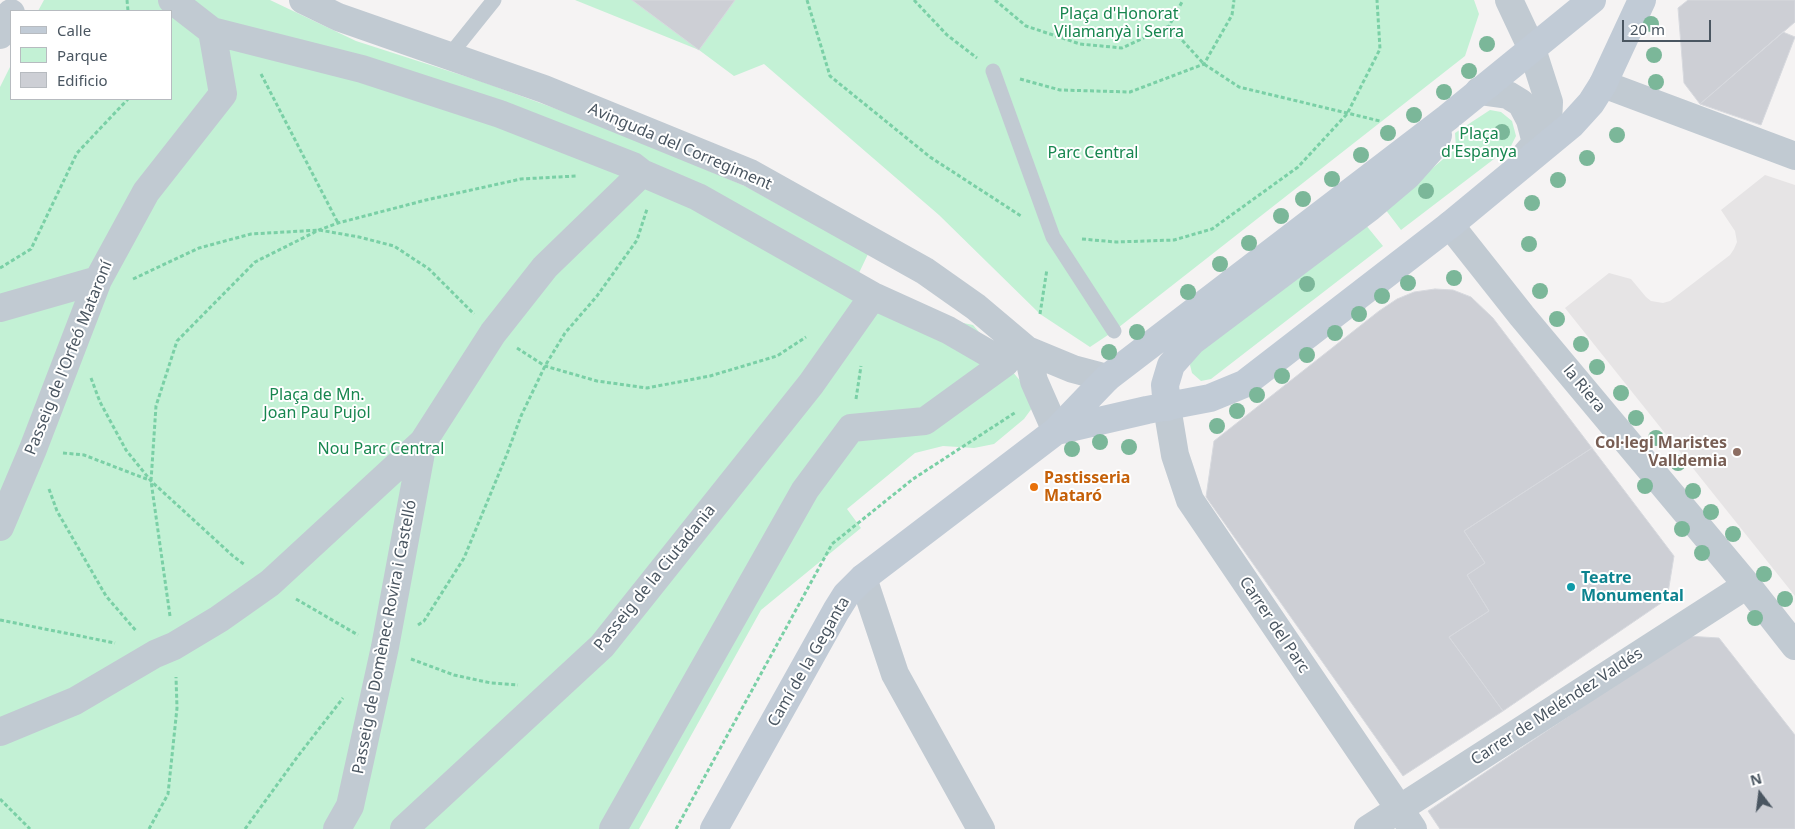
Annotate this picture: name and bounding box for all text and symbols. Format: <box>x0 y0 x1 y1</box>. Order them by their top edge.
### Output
park label: Plaça d'Honorat Vilamanyà i Serra <box>1054 4 1184 42</box>
legend <box>10 10 172 100</box>
scale bar <box>1625 10 1714 42</box>
text: 20 m <box>1630 19 1665 39</box>
text: Calle <box>57 20 91 40</box>
text: Parque <box>57 45 107 65</box>
text: Edificio <box>57 70 108 90</box>
street label: Avinguda del Corregiment <box>585 100 775 194</box>
park label: Plaça d'Espanya <box>1441 124 1517 162</box>
park label: Parc Central <box>1048 143 1138 163</box>
street label: Passeig de l'Orfeó Mataroní <box>21 258 117 458</box>
street label: la Riera <box>1559 362 1609 416</box>
park label: Plaça de Mn. Joan Pau Pujol <box>263 385 371 423</box>
place label: Col·legi Maristes Valldemia <box>1595 433 1727 471</box>
park label: Nou Parc Central <box>318 439 444 459</box>
marker: Col·legi Maristes Valldemia <box>1731 446 1743 458</box>
place label: Pastisseria Mataró <box>1044 468 1130 506</box>
marker: Pastisseria Mataró <box>1028 481 1040 493</box>
street label: Passeig de Domènec Rovira i Castelló <box>349 498 421 776</box>
street label: Passeig de la Ciutadania <box>590 501 720 655</box>
place label: Teatre Monumental <box>1581 568 1684 606</box>
street label: Carrer del Parc <box>1235 573 1313 677</box>
marker: Teatre Monumental <box>1565 581 1577 593</box>
street label: Camí de la Geganta <box>764 594 854 730</box>
street label: Carrer de Meléndez Valdés <box>1468 644 1646 770</box>
text: N <box>1748 768 1764 790</box>
north arrow <box>1735 769 1785 819</box>

